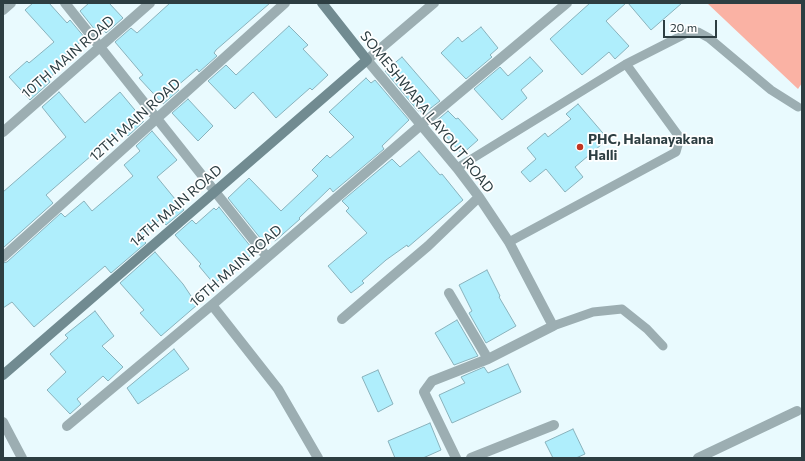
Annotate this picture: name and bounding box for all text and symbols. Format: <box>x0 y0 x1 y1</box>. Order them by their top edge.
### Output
street label: 10TH MAIN ROAD <box>18 12 118 102</box>
scale bar <box>665 12 719 38</box>
text: 20 m <box>670 20 697 34</box>
street label: SOMESHWARA LAYOUT ROAD <box>357 28 497 196</box>
street label: 12TH MAIN ROAD <box>86 75 184 165</box>
place label: PHC, Halanayakana Halli <box>588 131 714 164</box>
marker: PHC, Halanayakana Halli <box>575 142 585 152</box>
street label: 14TH MAIN ROAD <box>127 162 225 250</box>
street label: 16TH MAIN ROAD <box>187 221 285 311</box>

